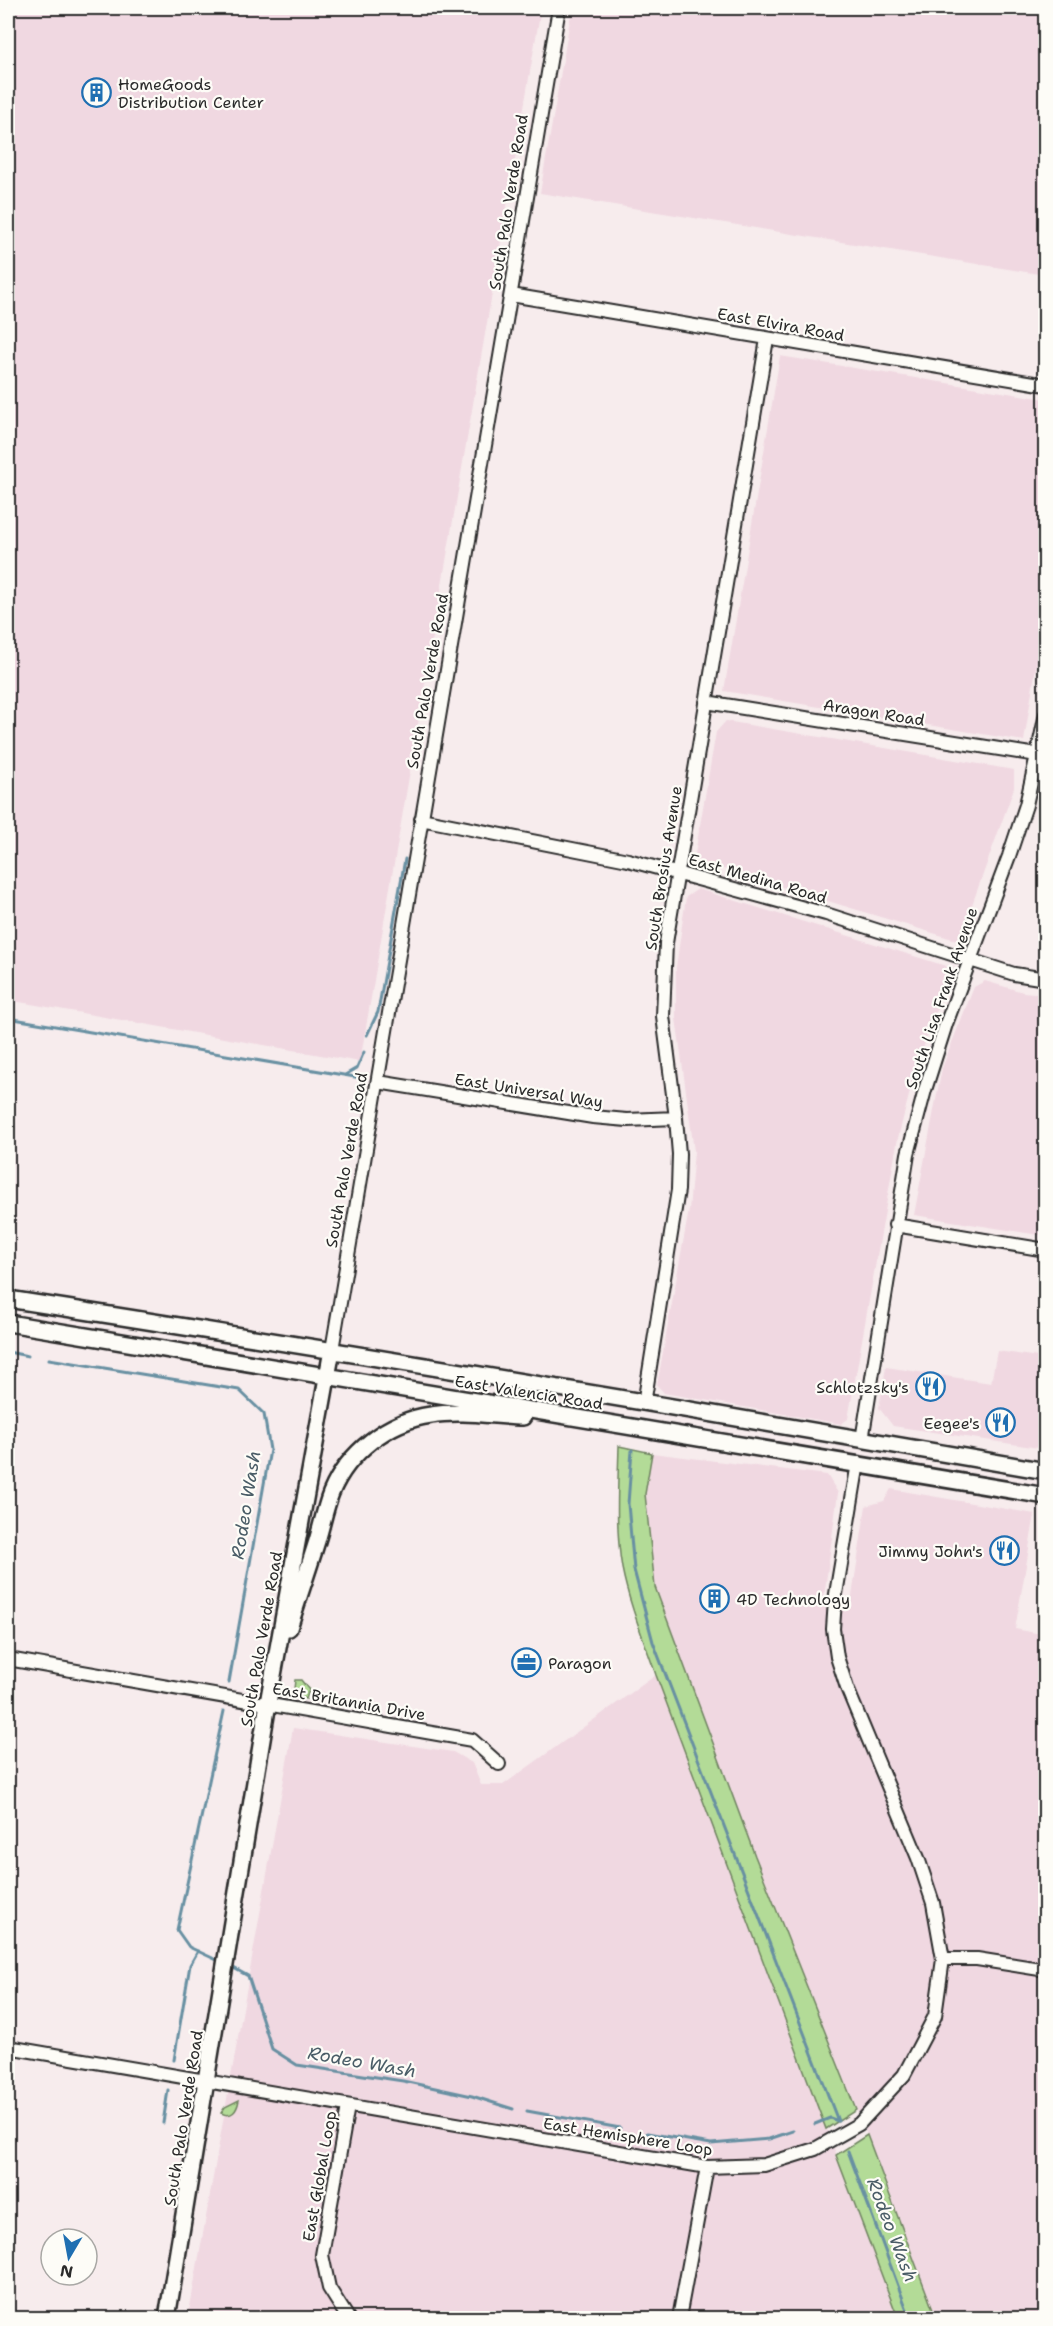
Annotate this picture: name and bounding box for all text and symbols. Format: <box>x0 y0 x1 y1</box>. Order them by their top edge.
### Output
place label: HomeGoods Distribution Center <box>118 74 264 113</box>
building icon: HomeGoods Distribution Center <box>81 77 113 109</box>
street label: South Palo Verde Road <box>484 113 533 291</box>
street label: East Elvira Road <box>716 303 846 346</box>
street label: South Palo Verde Road <box>402 592 453 770</box>
street label: Aragon Road <box>822 694 926 731</box>
street label: South Brosius Avenue <box>640 784 687 952</box>
street label: East Medina Road <box>686 849 830 908</box>
street label: South Lisa Frank Avenue <box>900 904 982 1092</box>
street label: East Universal Way <box>453 1068 605 1113</box>
street label: South Palo Verde Road <box>321 1071 372 1249</box>
street label: East Valencia Road <box>453 1370 605 1415</box>
restaurant icon: Schlotzsky's <box>914 1371 946 1403</box>
place label: Schlotzsky's <box>816 1377 909 1398</box>
restaurant icon: Eegee's <box>985 1407 1017 1439</box>
place label: Eegee's <box>924 1413 980 1434</box>
water label: Rodeo Wash <box>226 1449 266 1561</box>
restaurant icon: Jimmy John's <box>988 1535 1020 1567</box>
place label: Jimmy John's <box>878 1541 983 1562</box>
street label: South Palo Verde Road <box>236 1550 287 1728</box>
building icon: 4D Technology <box>699 1583 731 1615</box>
place label: 4D Technology <box>736 1589 850 1610</box>
office icon: Paragon <box>511 1647 543 1679</box>
place label: Paragon <box>548 1653 612 1674</box>
street label: East Britannia Drive <box>271 1678 427 1725</box>
street label: South Palo Verde Road <box>159 2029 208 2207</box>
water label: Rodeo Wash <box>306 2041 418 2083</box>
street label: East Global Loop <box>298 2109 341 2243</box>
street label: East Hemisphere Loop <box>542 2113 714 2160</box>
water label: Rodeo Wash <box>861 2175 923 2285</box>
north arrow <box>39 2227 99 2287</box>
text: N <box>58 2260 75 2283</box>

